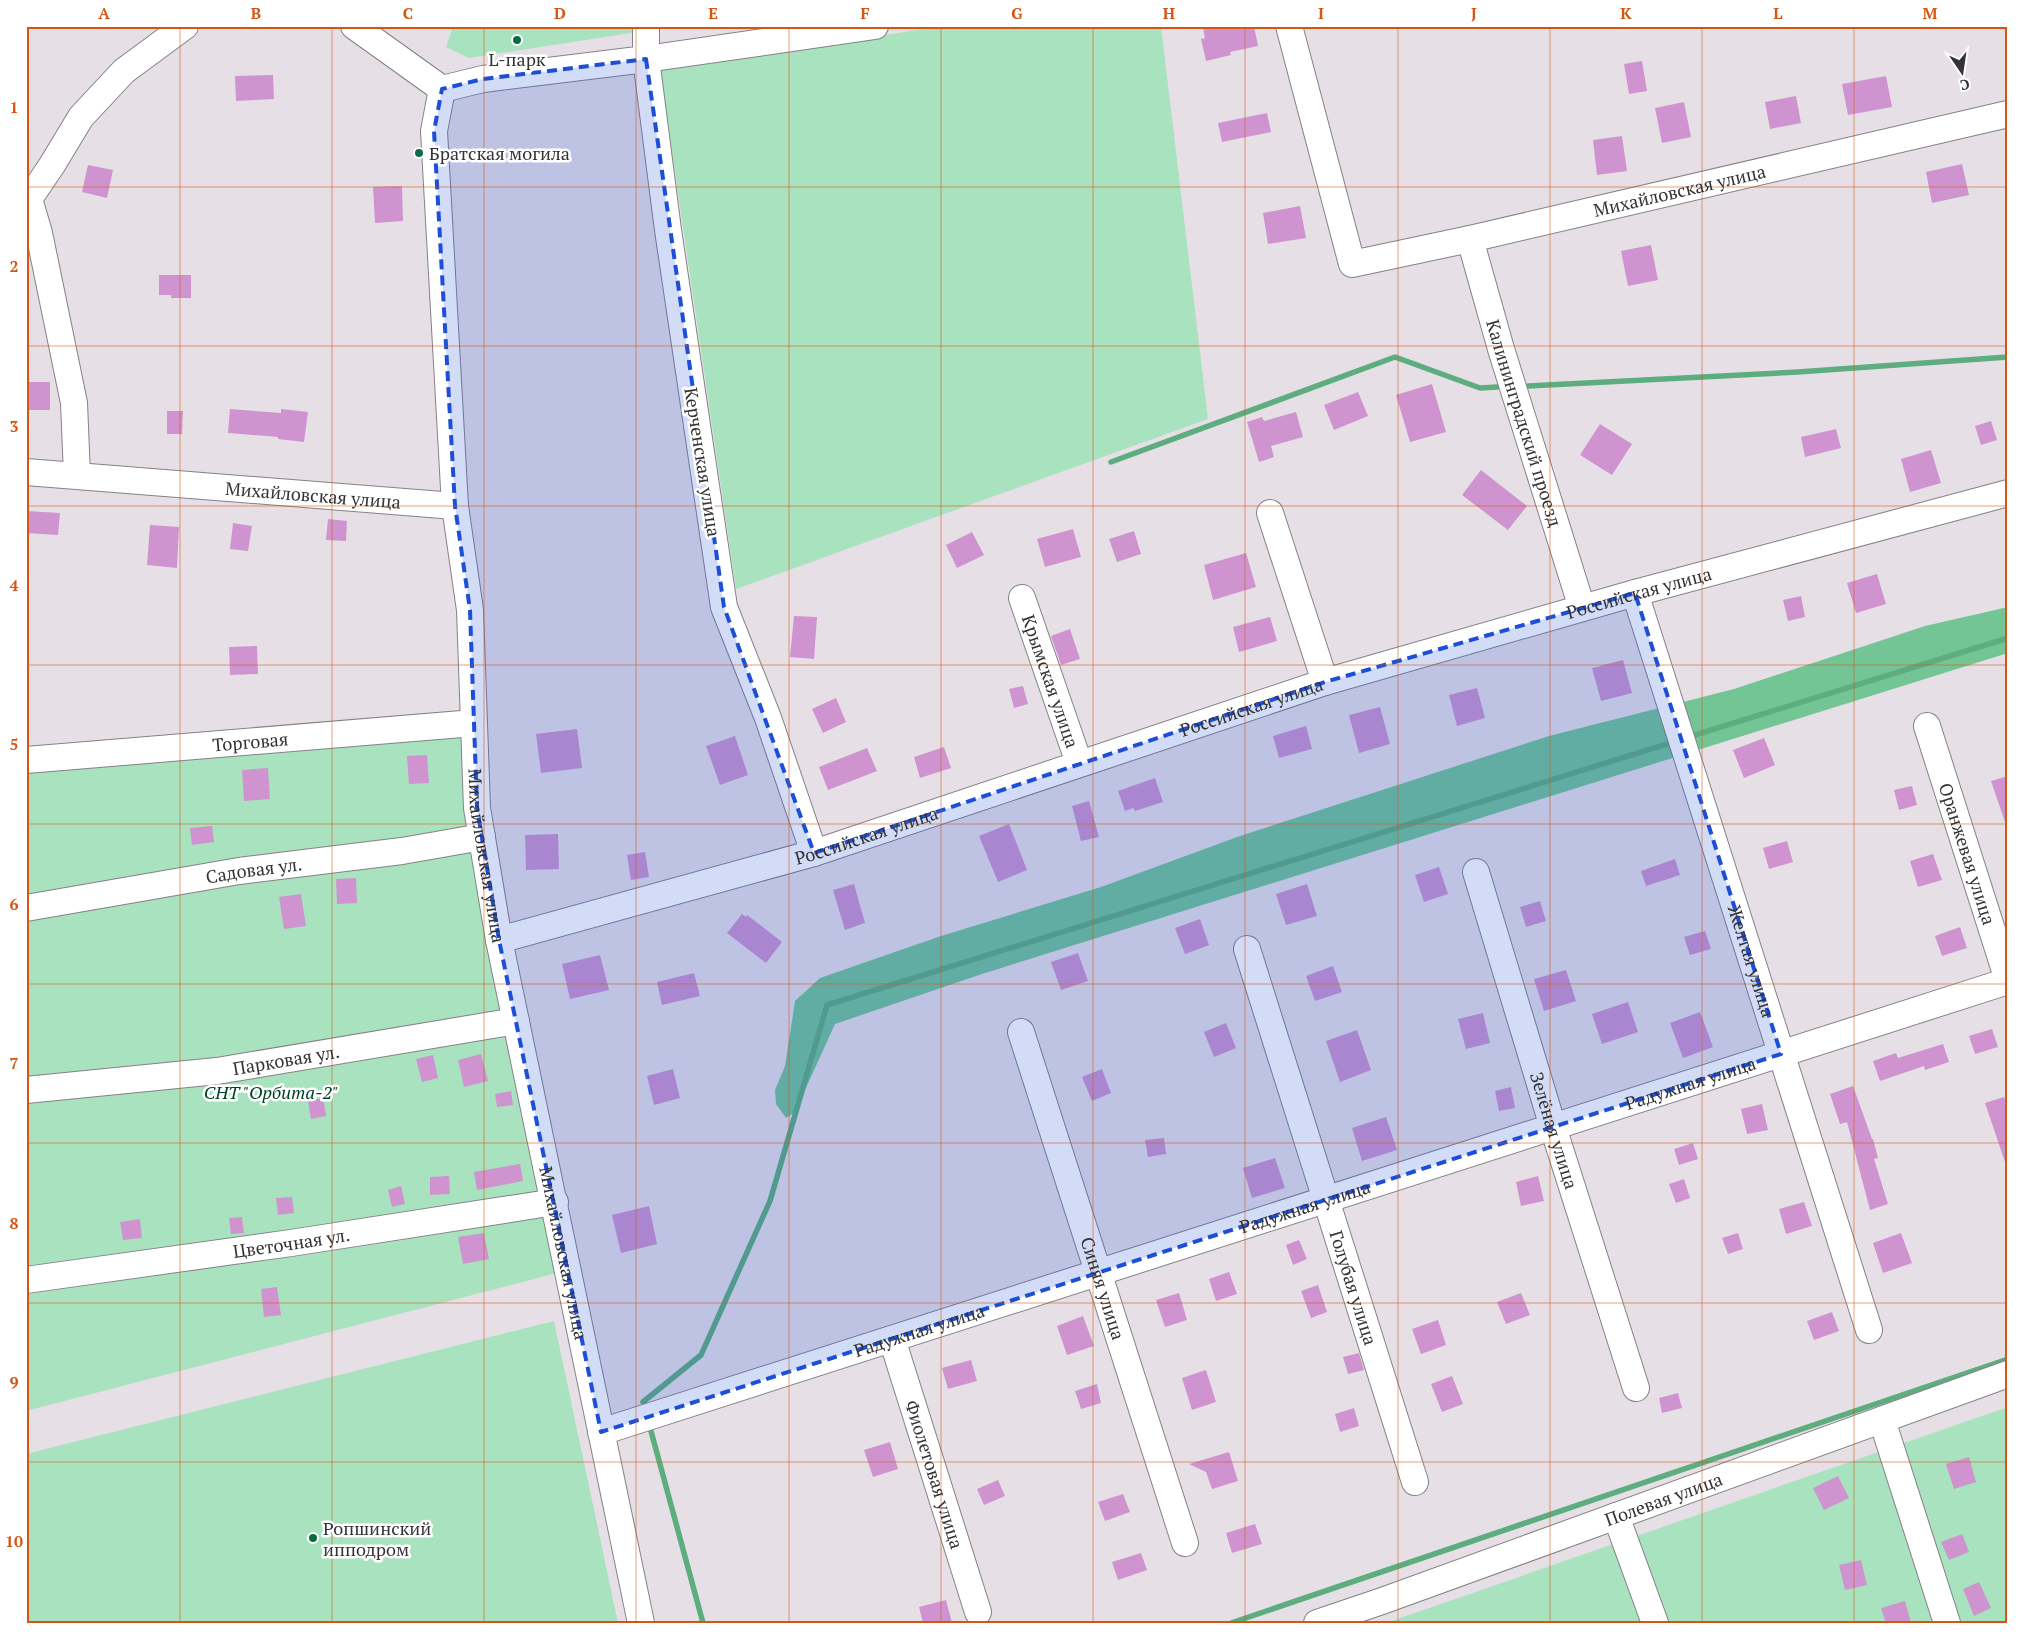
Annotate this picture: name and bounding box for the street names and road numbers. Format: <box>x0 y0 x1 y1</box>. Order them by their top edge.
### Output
street label: Михайловская улица <box>1591 159 1768 222</box>
street label: Калининградский проезд <box>1481 317 1568 530</box>
street label: Керченская улица <box>679 386 727 538</box>
street label: Михайловская улица <box>224 476 402 514</box>
street label: Российская улица <box>1564 561 1714 624</box>
street label: Крымская улица <box>1017 611 1085 751</box>
street label: Российская улица <box>1177 672 1326 742</box>
street label: Торговая <box>211 726 289 757</box>
street label: Михайловская улица <box>464 768 511 945</box>
street label: Оранжевая улица <box>1934 780 2002 928</box>
street label: Российская улица <box>792 800 941 870</box>
street label: Садовая ул. <box>204 851 303 889</box>
street label: Желтая улица <box>1723 902 1781 1020</box>
street label: Парковая ул. <box>231 1039 341 1080</box>
street label: Радужная улица <box>1622 1051 1759 1115</box>
street label: Зелёная улица <box>1525 1069 1584 1192</box>
street label: Михайловская улица <box>534 1164 594 1342</box>
street label: Радужная улица <box>1236 1174 1373 1239</box>
street label: Цветочная ул. <box>231 1222 352 1263</box>
street label: Голубая улица <box>1324 1227 1383 1348</box>
street label: Синяя улица <box>1075 1234 1131 1343</box>
street label: Радужная улица <box>851 1298 987 1362</box>
street label: Фиолетовая улица <box>900 1397 969 1552</box>
street label: Полевая улица <box>1601 1467 1726 1531</box>

